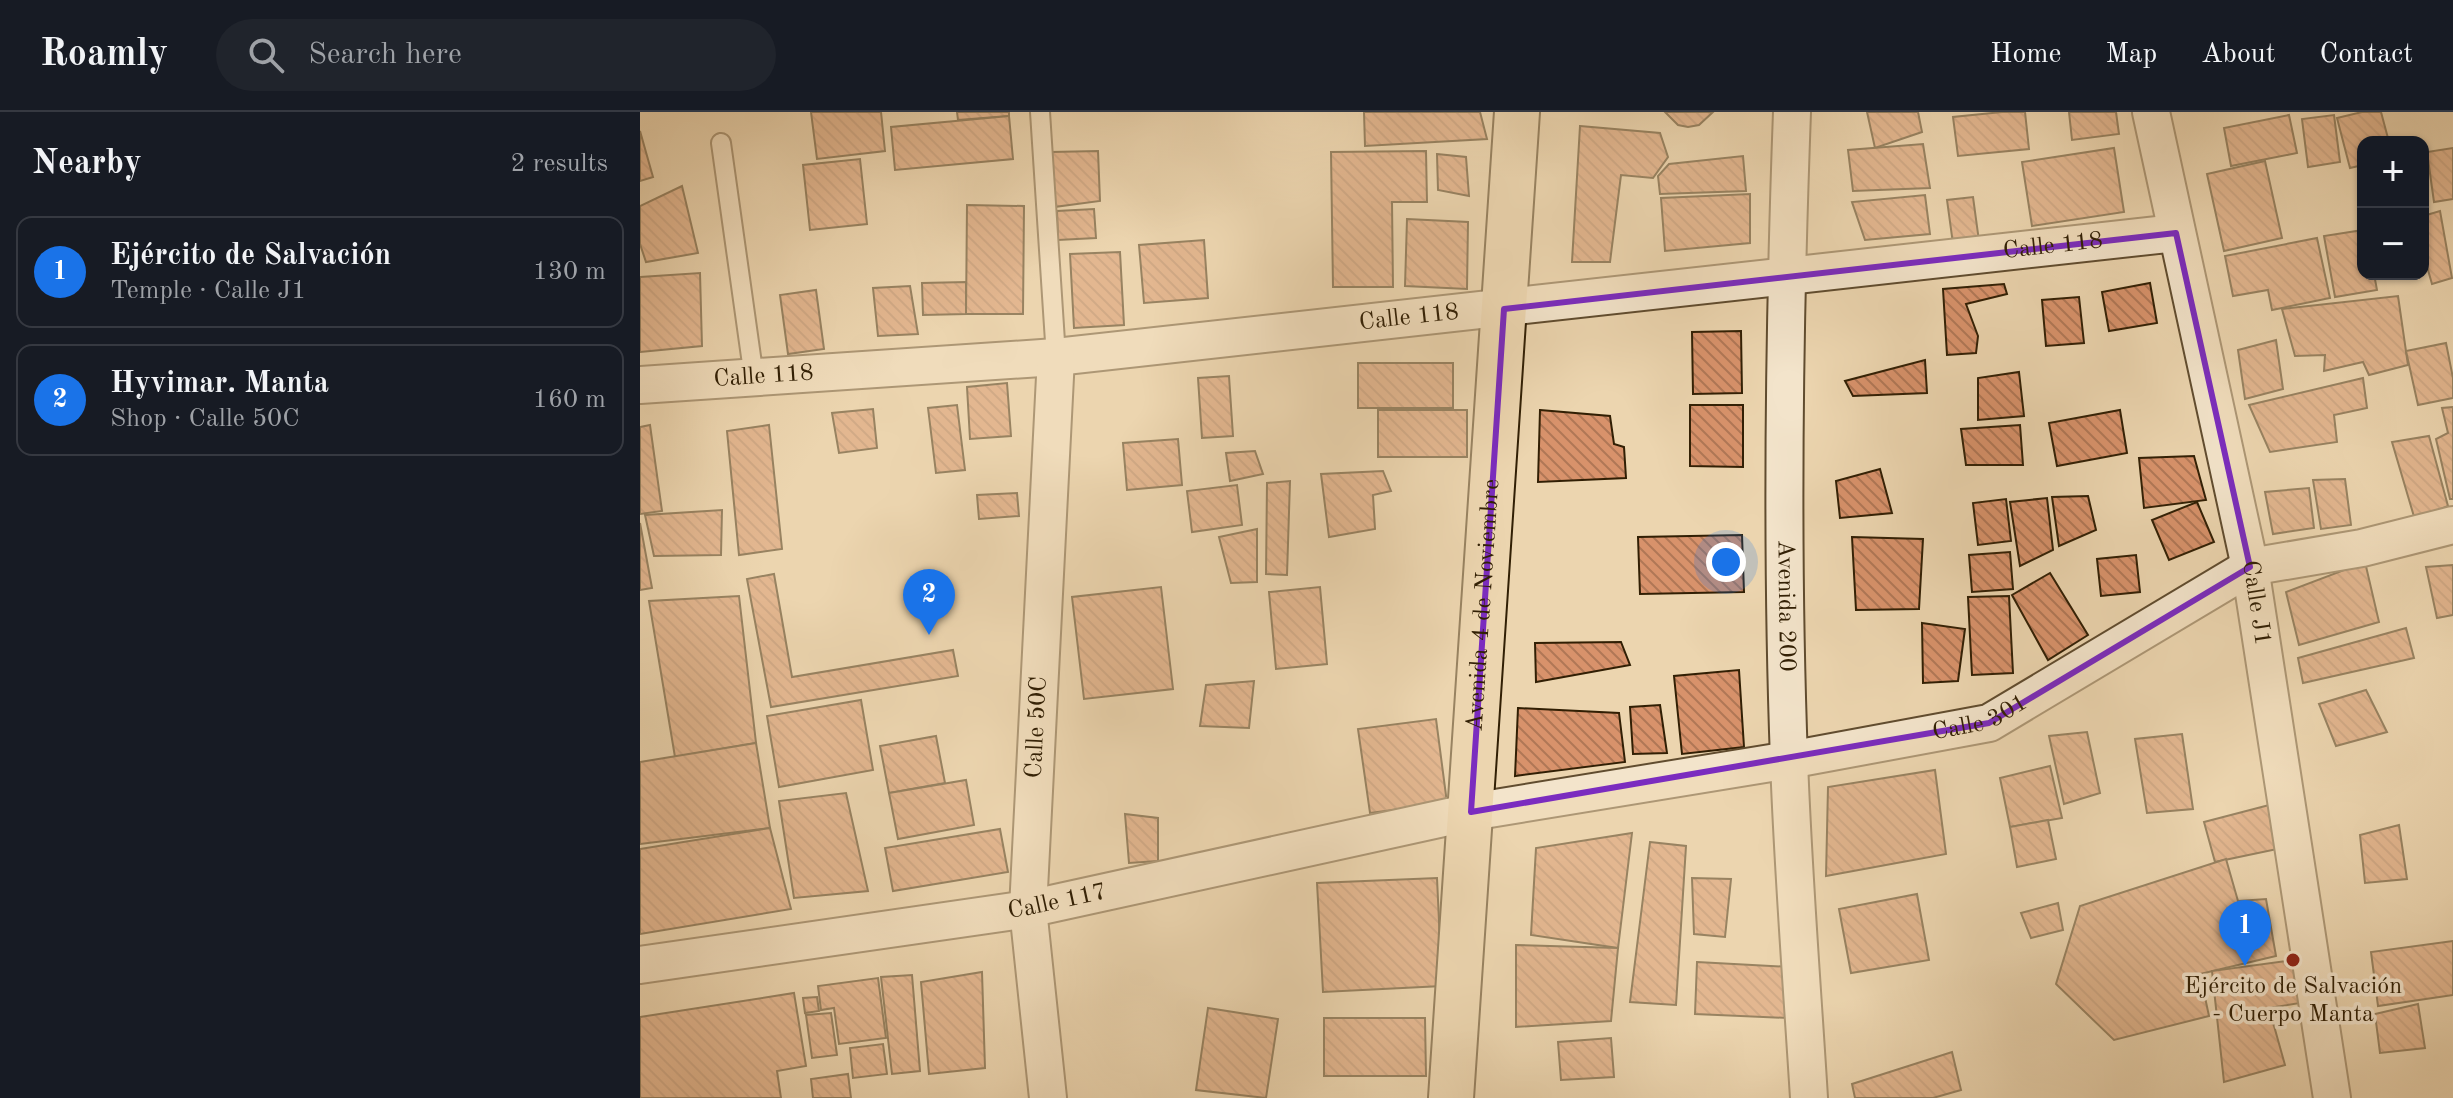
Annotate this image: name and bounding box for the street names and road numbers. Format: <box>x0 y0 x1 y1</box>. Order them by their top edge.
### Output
street label: Calle 118 <box>2002 229 2104 264</box>
street label: Calle 118 <box>1358 300 1460 335</box>
street label: Calle 118 <box>713 361 815 392</box>
street label: Avenida 4 de Noviembre <box>1464 478 1504 732</box>
street label: Avenida 200 <box>1772 540 1798 672</box>
street label: Calle J1 <box>2237 559 2274 647</box>
street label: Calle 50C <box>1023 675 1052 779</box>
street label: Calle 301 <box>1930 691 2032 745</box>
street label: Calle 117 <box>1006 880 1109 924</box>

